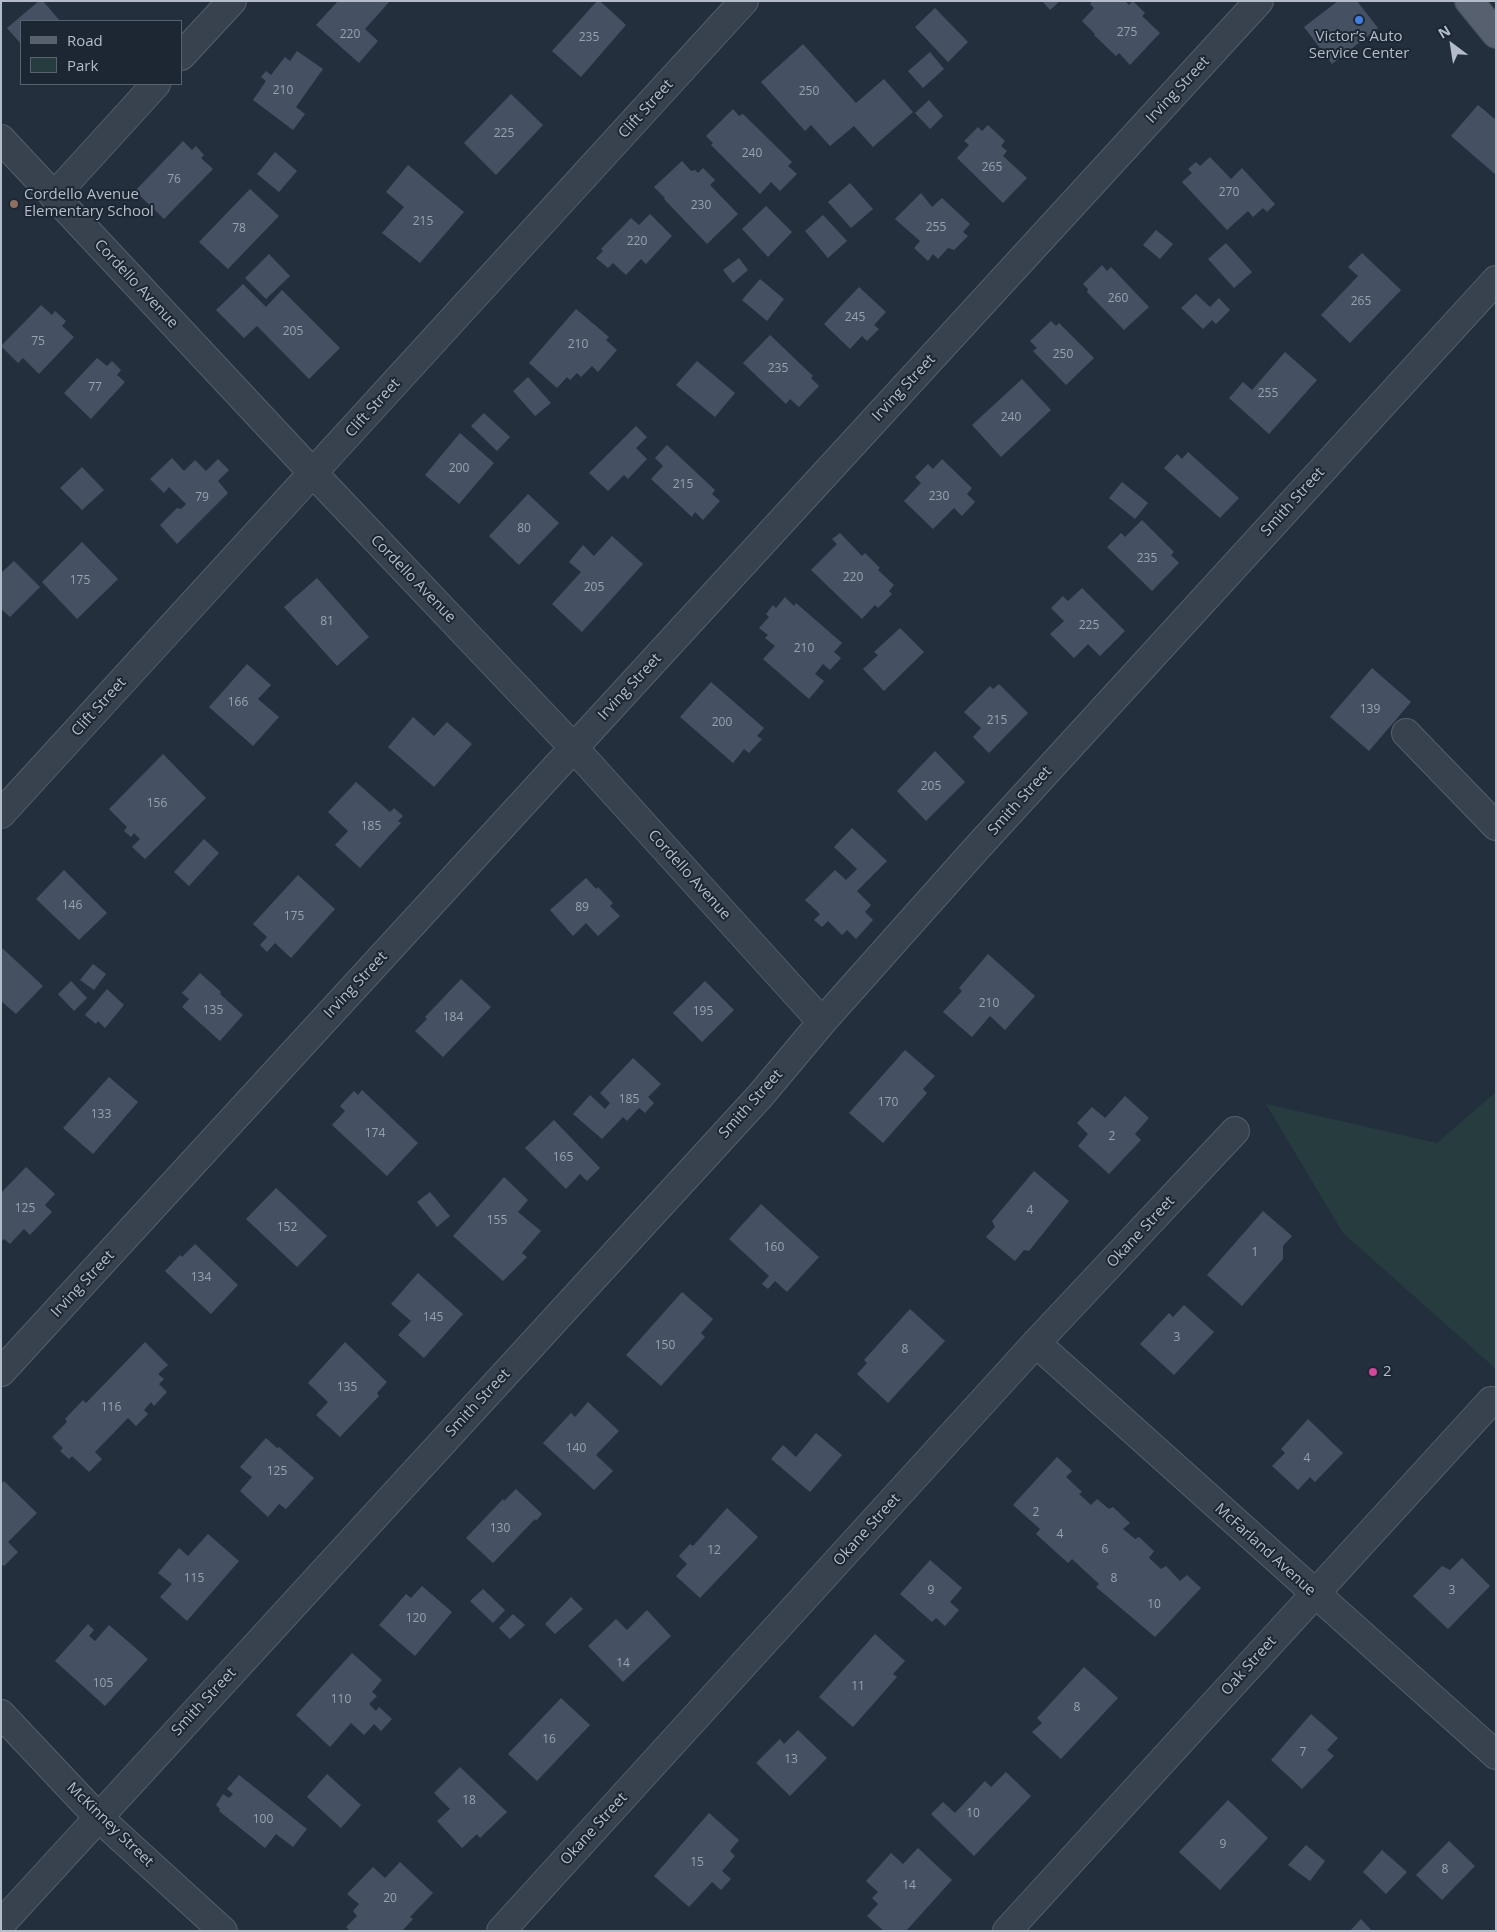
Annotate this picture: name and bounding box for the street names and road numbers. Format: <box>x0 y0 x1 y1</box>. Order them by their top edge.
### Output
street label: Irving Street <box>1143 53 1213 127</box>
street label: Clift Street <box>615 76 677 142</box>
street label: Cordello Avenue <box>90 236 182 332</box>
street label: Irving Street <box>869 351 939 425</box>
street label: Clift Street <box>342 375 404 441</box>
street label: Smith Street <box>1257 464 1329 540</box>
street label: Cordello Avenue <box>367 531 459 627</box>
street label: Irving Street <box>595 650 665 724</box>
street label: Clift Street <box>68 674 130 740</box>
street label: Smith Street <box>984 763 1056 839</box>
street label: Cordello Avenue <box>644 826 734 924</box>
street label: Irving Street <box>321 948 391 1022</box>
street label: Smith Street <box>715 1066 787 1142</box>
street label: Okane Street <box>1103 1192 1179 1272</box>
street label: Irving Street <box>48 1247 118 1321</box>
street label: Smith Street <box>442 1365 514 1441</box>
street label: Okane Street <box>830 1490 904 1570</box>
street label: McFarland Avenue <box>1211 1500 1319 1600</box>
street label: Oak Street <box>1218 1633 1280 1699</box>
street label: Smith Street <box>168 1664 240 1740</box>
street label: McKinney Street <box>63 1779 157 1871</box>
street label: Okane Street <box>557 1789 631 1869</box>

